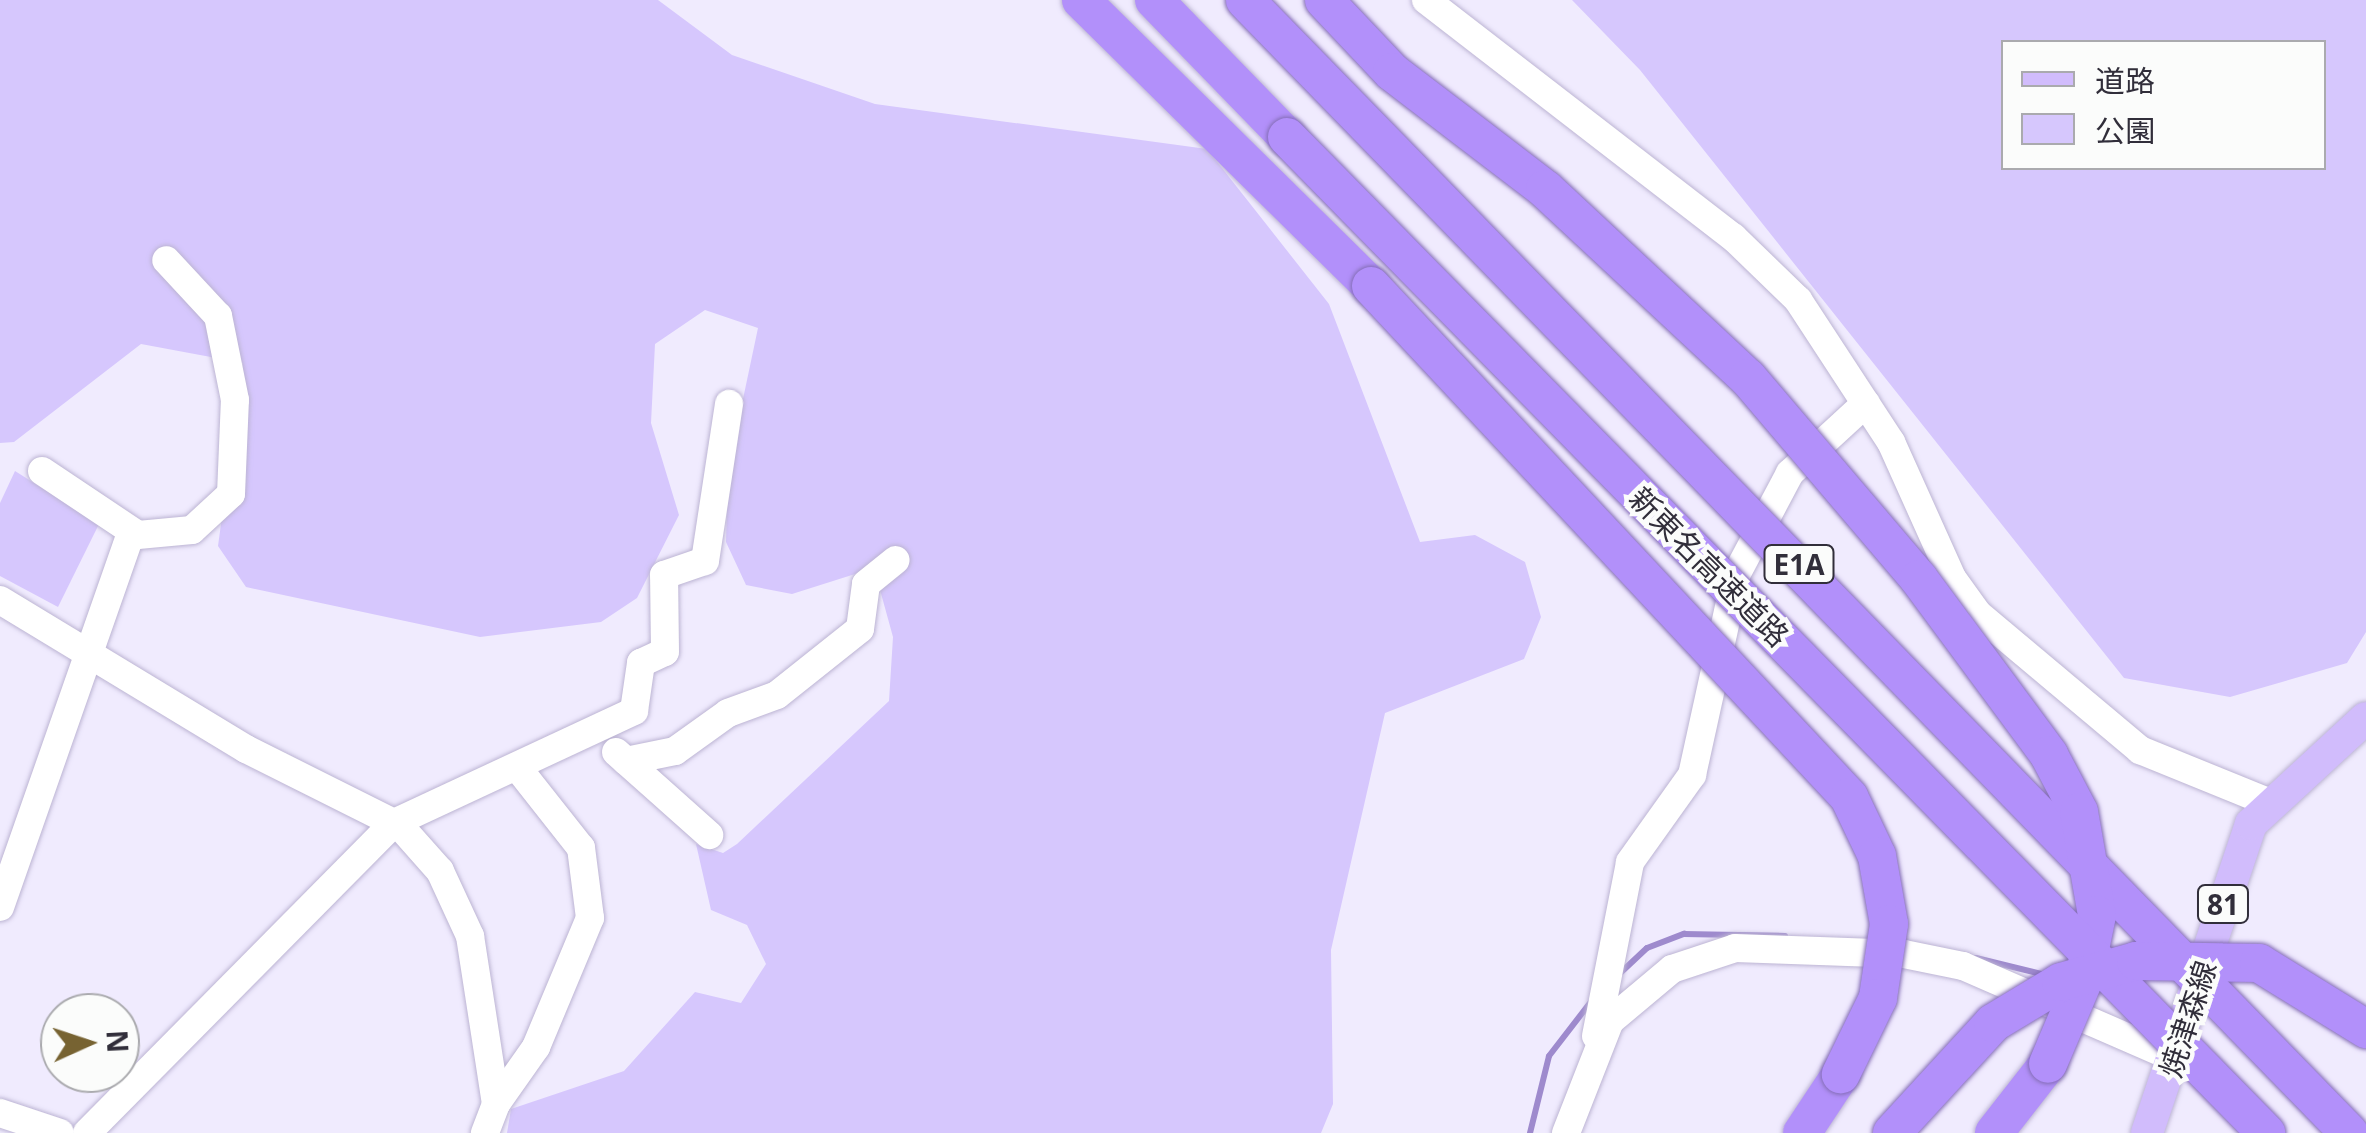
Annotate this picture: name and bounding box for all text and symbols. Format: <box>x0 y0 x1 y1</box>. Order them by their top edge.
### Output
legend <box>2001 40 2326 170</box>
text: 道路 <box>2095 60 2155 101</box>
text: 公園 <box>2095 110 2155 151</box>
street label: 新東名高速道路 <box>1622 480 1796 654</box>
road number: E1A <box>1762 541 1836 587</box>
road number: 81 <box>2196 881 2250 927</box>
street label: 焼津森線 <box>2152 956 2224 1082</box>
north arrow <box>40 993 140 1093</box>
text: N <box>98 1029 138 1054</box>

